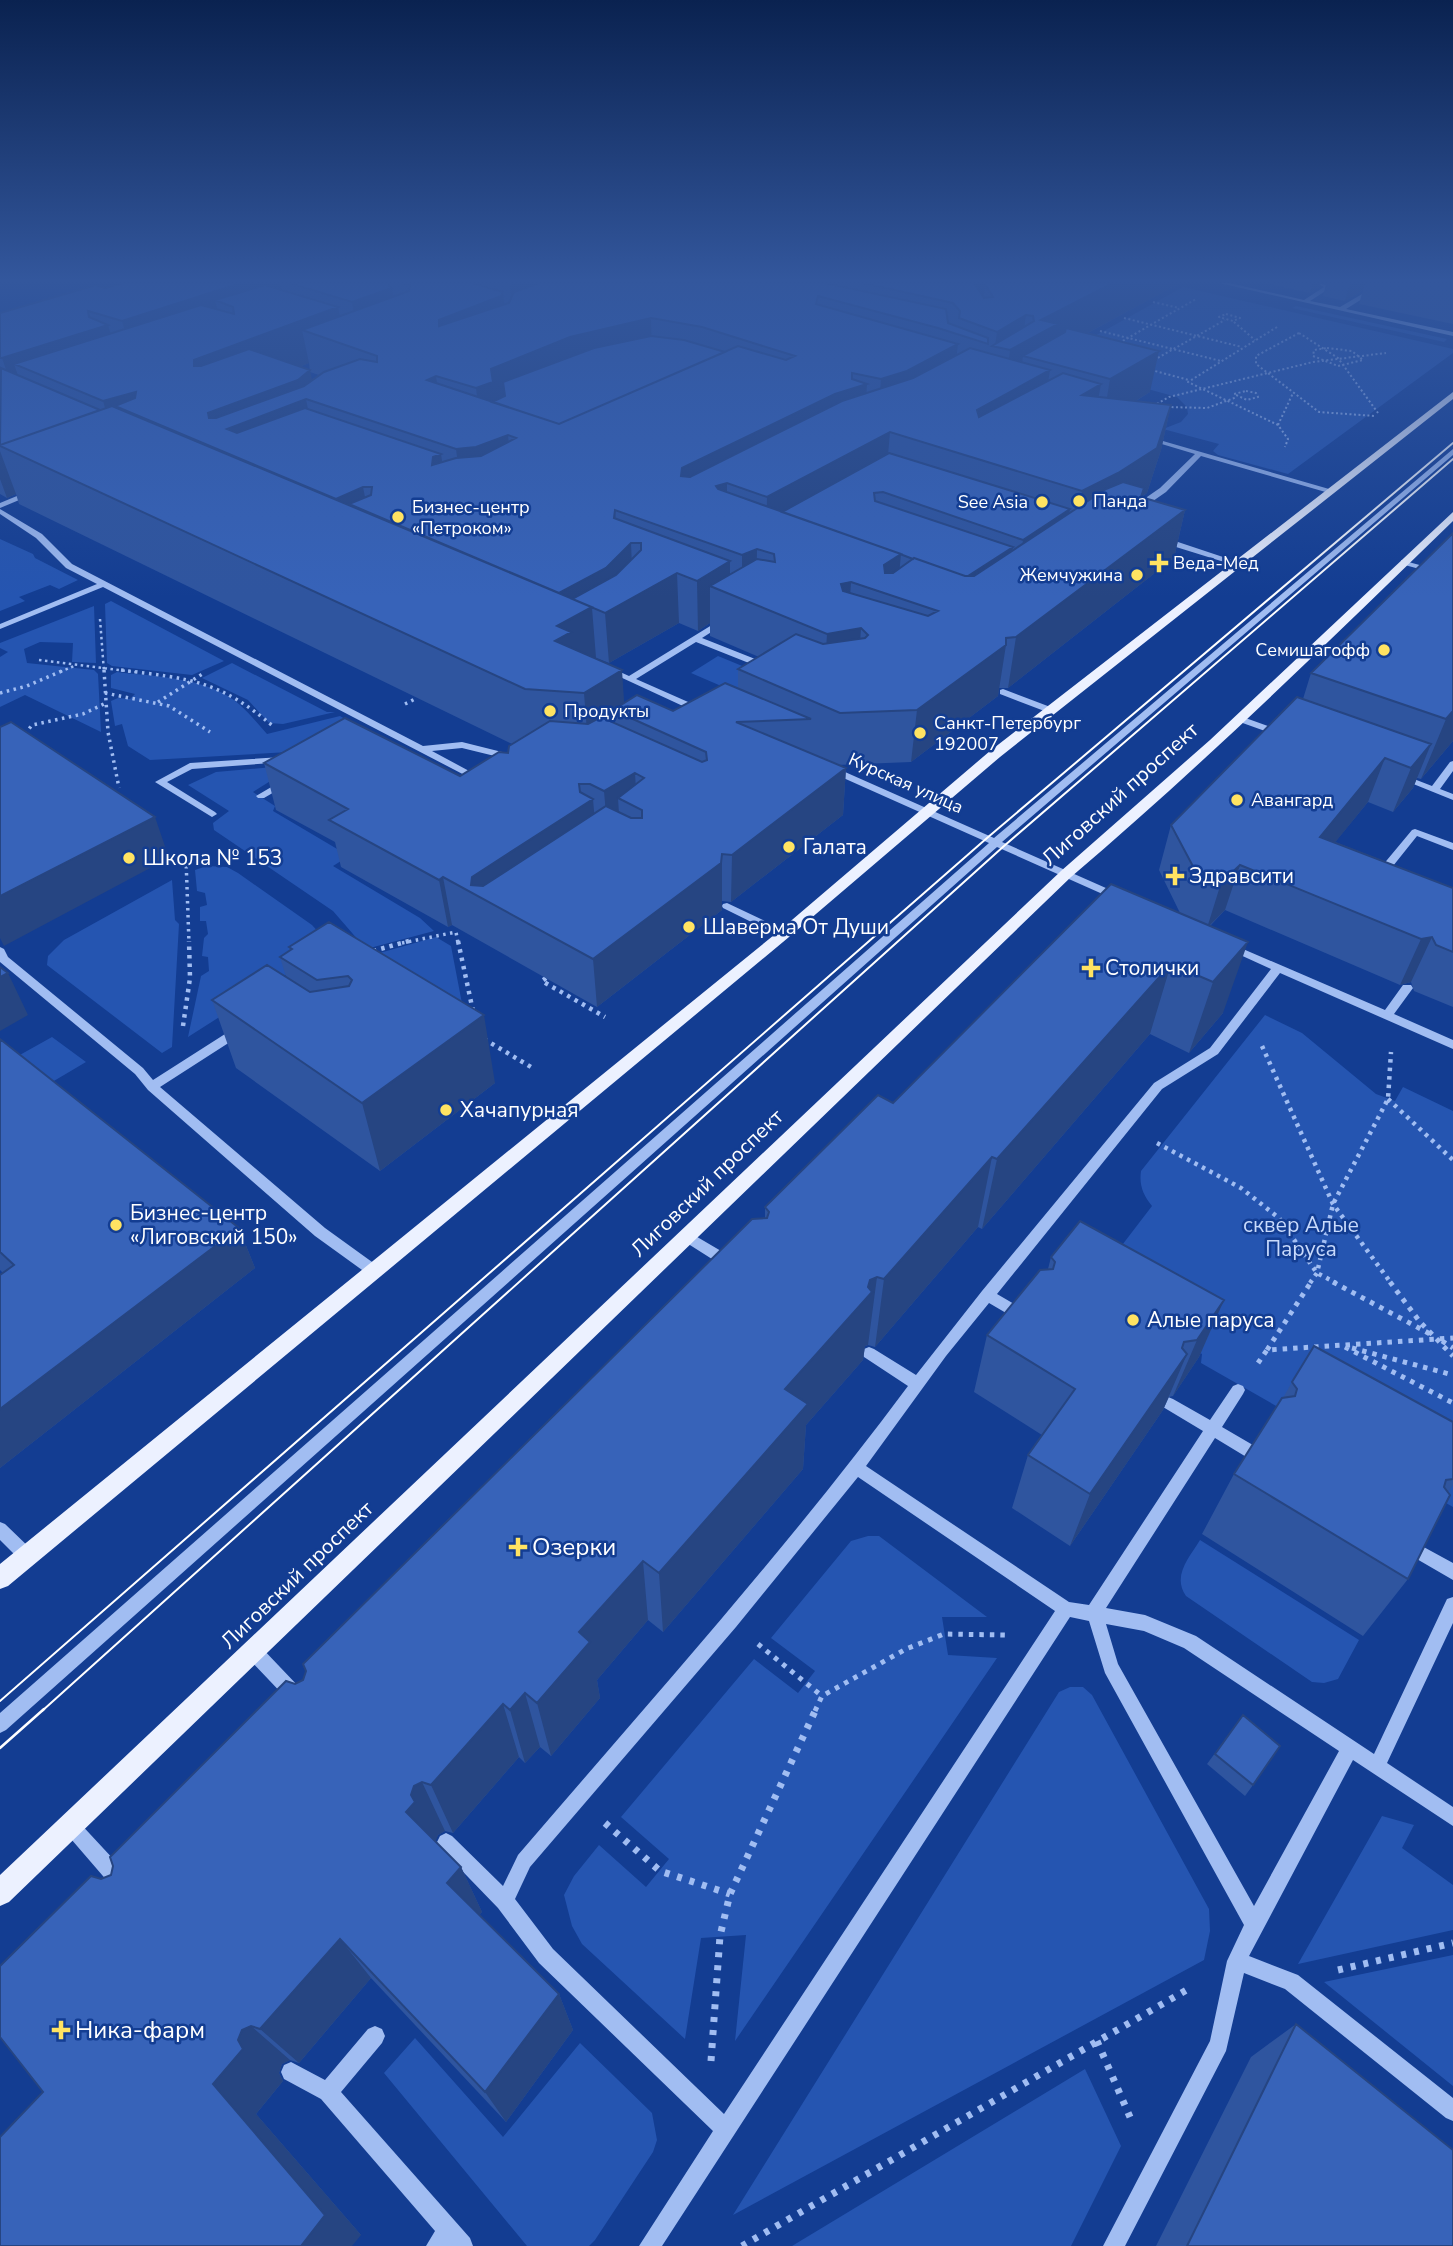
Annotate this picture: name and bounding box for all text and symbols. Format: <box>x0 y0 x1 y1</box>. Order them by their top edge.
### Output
place label: Панда <box>1093 489 1147 513</box>
place label: See Asia <box>958 490 1028 514</box>
marker: Панда <box>1071 493 1087 509</box>
marker: See Asia <box>1034 494 1050 510</box>
place label: Бизнес-центр «Петроком» <box>412 495 530 540</box>
marker: Бизнес-центр «Петроком» <box>390 509 406 525</box>
place label: Веда-Мед <box>1173 551 1259 575</box>
marker: Веда-Мед <box>1151 555 1167 571</box>
place label: Жемчужина <box>1020 563 1123 587</box>
marker: Жемчужина <box>1129 567 1145 583</box>
place label: Семишагофф <box>1255 638 1370 662</box>
marker: Семишагофф <box>1376 642 1392 658</box>
place label: Продукты <box>564 699 649 723</box>
marker: Продукты <box>542 703 558 719</box>
place label: Санкт-Петербург 192007 <box>934 711 1081 756</box>
street label: Лиговский проспект <box>1036 716 1205 872</box>
marker: Санкт-Петербург 192007 <box>912 725 928 741</box>
street label: Курская улица <box>845 747 967 819</box>
place label: Авангард <box>1251 788 1333 812</box>
marker: Авангард <box>1229 792 1245 808</box>
place label: Галата <box>803 833 867 861</box>
marker: Галата <box>781 839 797 855</box>
place label: Школа № 153 <box>143 844 282 872</box>
marker: Школа № 153 <box>121 850 137 866</box>
place label: Здравсити <box>1189 862 1294 890</box>
marker: Здравсити <box>1167 868 1183 884</box>
place label: Шаверма От Души <box>703 913 889 941</box>
marker: Шаверма От Души <box>681 919 697 935</box>
place label: Столички <box>1105 954 1199 982</box>
marker: Столички <box>1083 960 1099 976</box>
place label: Хачапурная <box>460 1096 579 1124</box>
marker: Хачапурная <box>438 1102 454 1118</box>
street label: Лиговский проспект <box>625 1102 790 1263</box>
place label: Бизнес-центр «Лиговский 150» <box>130 1199 298 1251</box>
park label: сквер Алые Паруса <box>1243 1211 1359 1263</box>
marker: Бизнес-центр «Лиговский 150» <box>108 1217 124 1233</box>
place label: Алые паруса <box>1147 1306 1275 1334</box>
marker: Алые паруса <box>1125 1312 1141 1328</box>
street label: Лиговский проспект <box>215 1494 380 1655</box>
place label: Озерки <box>532 1531 616 1563</box>
marker: Озерки <box>510 1539 526 1555</box>
place label: Ника-фарм <box>75 2014 205 2046</box>
marker: Ника-фарм <box>53 2022 69 2038</box>

